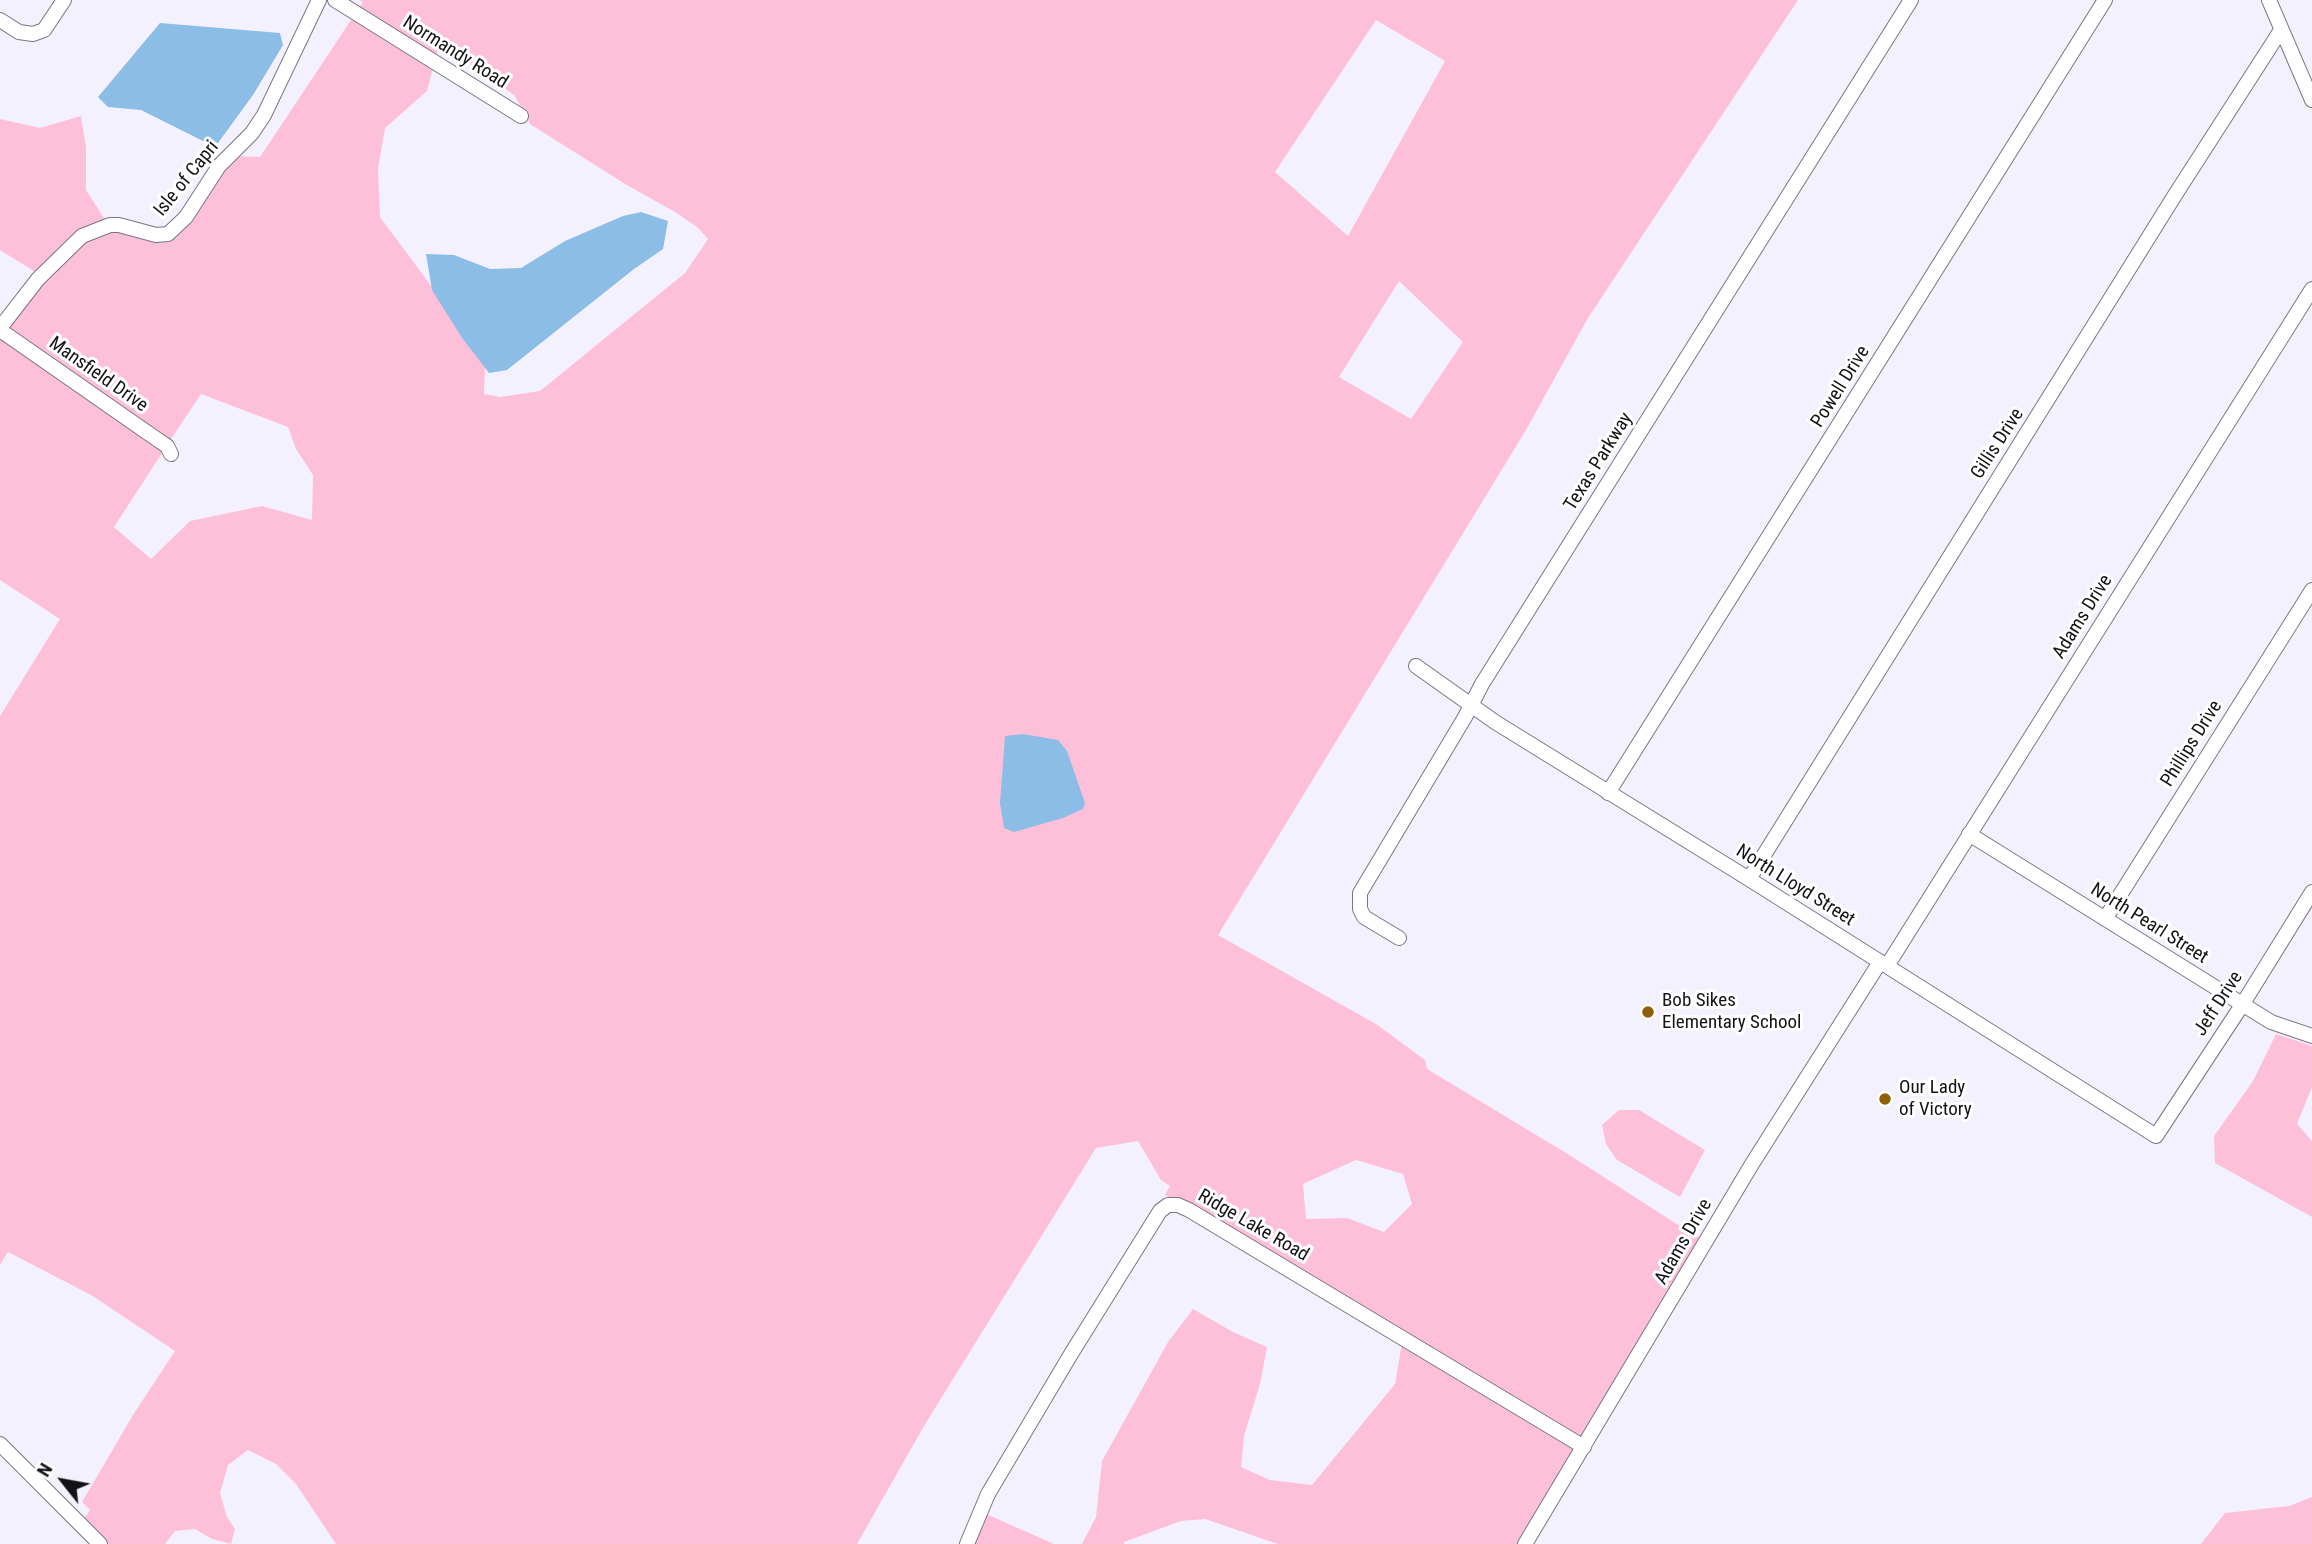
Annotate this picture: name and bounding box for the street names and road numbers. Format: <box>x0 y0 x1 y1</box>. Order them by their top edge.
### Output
street label: Normandy Road <box>398 12 512 94</box>
street label: Isle of Capri <box>150 137 224 221</box>
street label: Mansfield Drive <box>44 333 152 417</box>
street label: Powell Drive <box>1807 342 1875 432</box>
street label: Gillis Drive <box>1967 404 2029 484</box>
street label: Texas Parkway <box>1560 409 1638 515</box>
street label: Adams Drive <box>2048 571 2118 663</box>
street label: Phillips Drive <box>2157 697 2227 791</box>
street label: North Lloyd Street <box>1731 840 1859 932</box>
street label: North Pearl Street <box>2086 879 2212 969</box>
street label: Jeff Drive <box>2190 967 2248 1041</box>
street label: Ridge Lake Road <box>1193 1185 1313 1267</box>
street label: Adams Drive <box>1650 1195 1718 1289</box>

